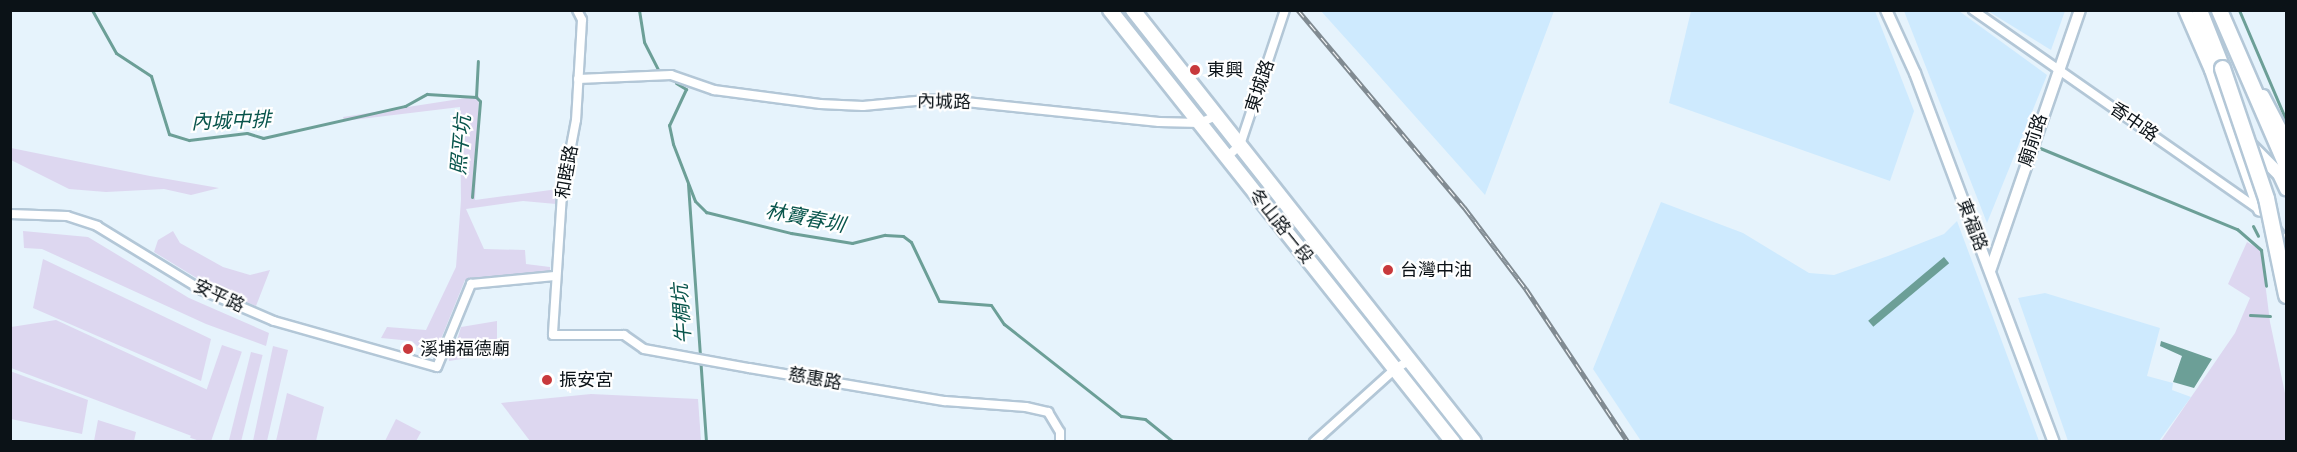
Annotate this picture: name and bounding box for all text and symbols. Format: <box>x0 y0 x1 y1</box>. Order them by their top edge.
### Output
street label: 東城路 <box>1241 57 1279 115</box>
place label: 東興 <box>1207 59 1243 81</box>
marker: 東興 <box>1188 63 1202 77</box>
street label: 內城路 <box>917 91 971 113</box>
street label: 香中路 <box>2106 98 2162 146</box>
water label: 內城中排 <box>191 108 271 134</box>
street label: 廟前路 <box>2014 111 2052 169</box>
water label: 照平坑 <box>446 114 476 176</box>
street label: 和睦路 <box>552 144 582 200</box>
street label: 冬山路一段 <box>1244 184 1318 268</box>
street label: 東福路 <box>1952 196 1992 254</box>
water label: 林寶春圳 <box>763 199 847 237</box>
place label: 台灣中油 <box>1400 259 1472 281</box>
marker: 台灣中油 <box>1381 263 1395 277</box>
street label: 安平路 <box>190 275 248 317</box>
water label: 牛椆坑 <box>668 283 696 345</box>
place label: 溪埔福德廟 <box>420 338 510 360</box>
marker: 溪埔福德廟 <box>401 342 415 356</box>
street label: 慈惠路 <box>787 364 843 394</box>
place label: 振安宮 <box>559 369 613 391</box>
marker: 振安宮 <box>540 373 554 387</box>

